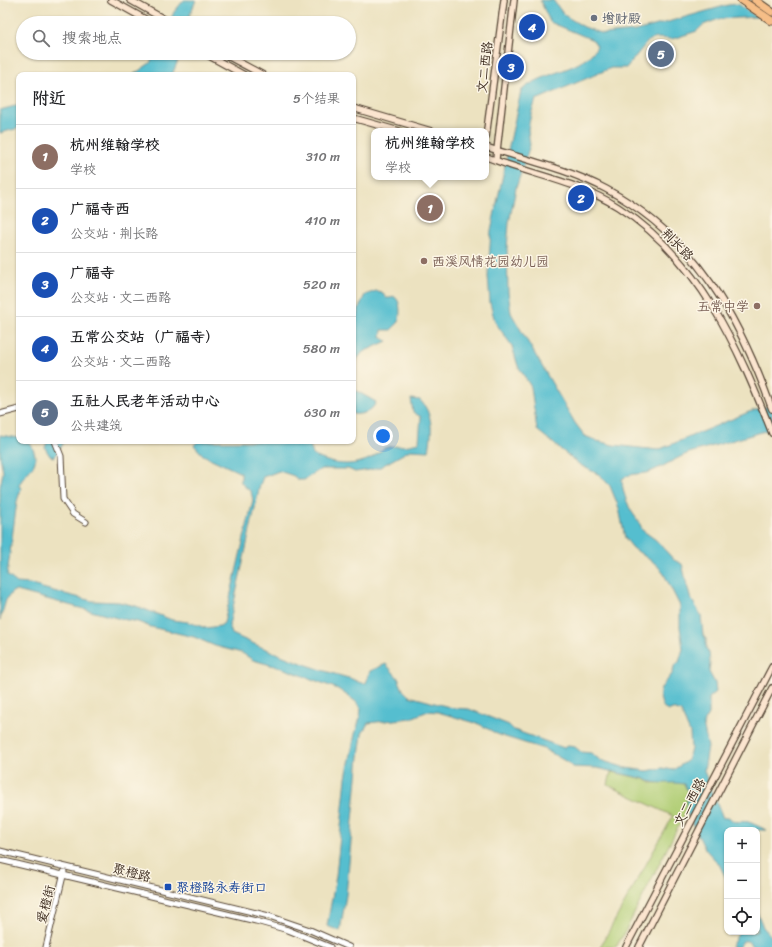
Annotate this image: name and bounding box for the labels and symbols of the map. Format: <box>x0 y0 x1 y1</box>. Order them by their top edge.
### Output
place label: 增财殿 <box>602 7 641 30</box>
pin: 4 <box>519 12 545 42</box>
marker: 增财殿 <box>589 13 599 23</box>
pin: 5 <box>648 39 674 69</box>
street label: 文二西路 <box>470 40 499 94</box>
pin: 3 <box>498 52 524 82</box>
pin: 2 <box>568 183 594 213</box>
pin: 1 <box>417 193 443 223</box>
street label: 荆长路 <box>656 222 699 266</box>
place label: 西溪风情花园幼儿园 <box>432 250 549 273</box>
marker: 西溪风情花园幼儿园 <box>419 256 429 266</box>
place label: 五常中学 <box>697 295 749 318</box>
marker: 五常中学 <box>752 301 762 311</box>
your location <box>373 426 393 446</box>
street label: 文二西路 <box>667 774 712 831</box>
street label: 聚橙路 <box>110 857 154 888</box>
place label: 聚橙路永寿街口 <box>176 876 267 899</box>
street label: 爱橙街 <box>30 882 61 926</box>
marker: 聚橙路永寿街口 <box>163 882 173 892</box>

